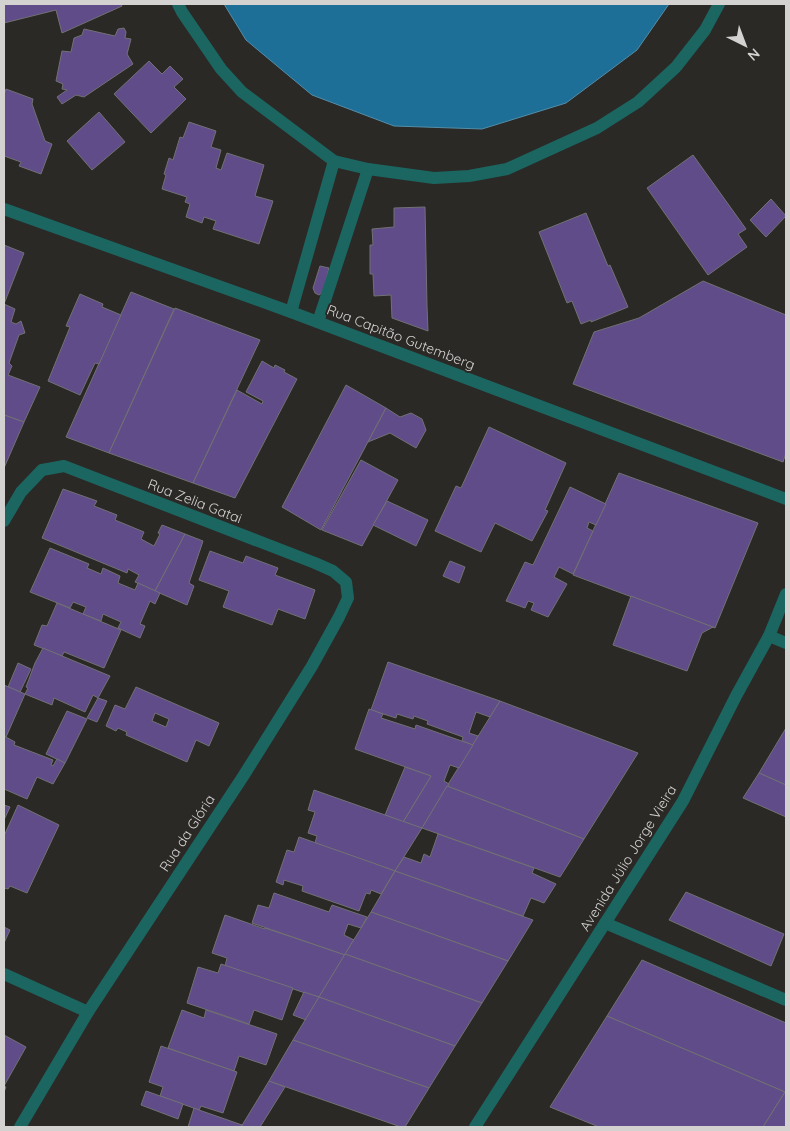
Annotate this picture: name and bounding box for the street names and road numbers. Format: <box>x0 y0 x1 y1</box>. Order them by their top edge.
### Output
street label: Rua Capitão Gutemberg <box>324 300 478 374</box>
street label: Rua Zelia Gatai <box>145 475 245 527</box>
street label: Avenida Júlio Jorge Vieira <box>576 782 680 934</box>
street label: Rua da Glória <box>155 791 219 875</box>

